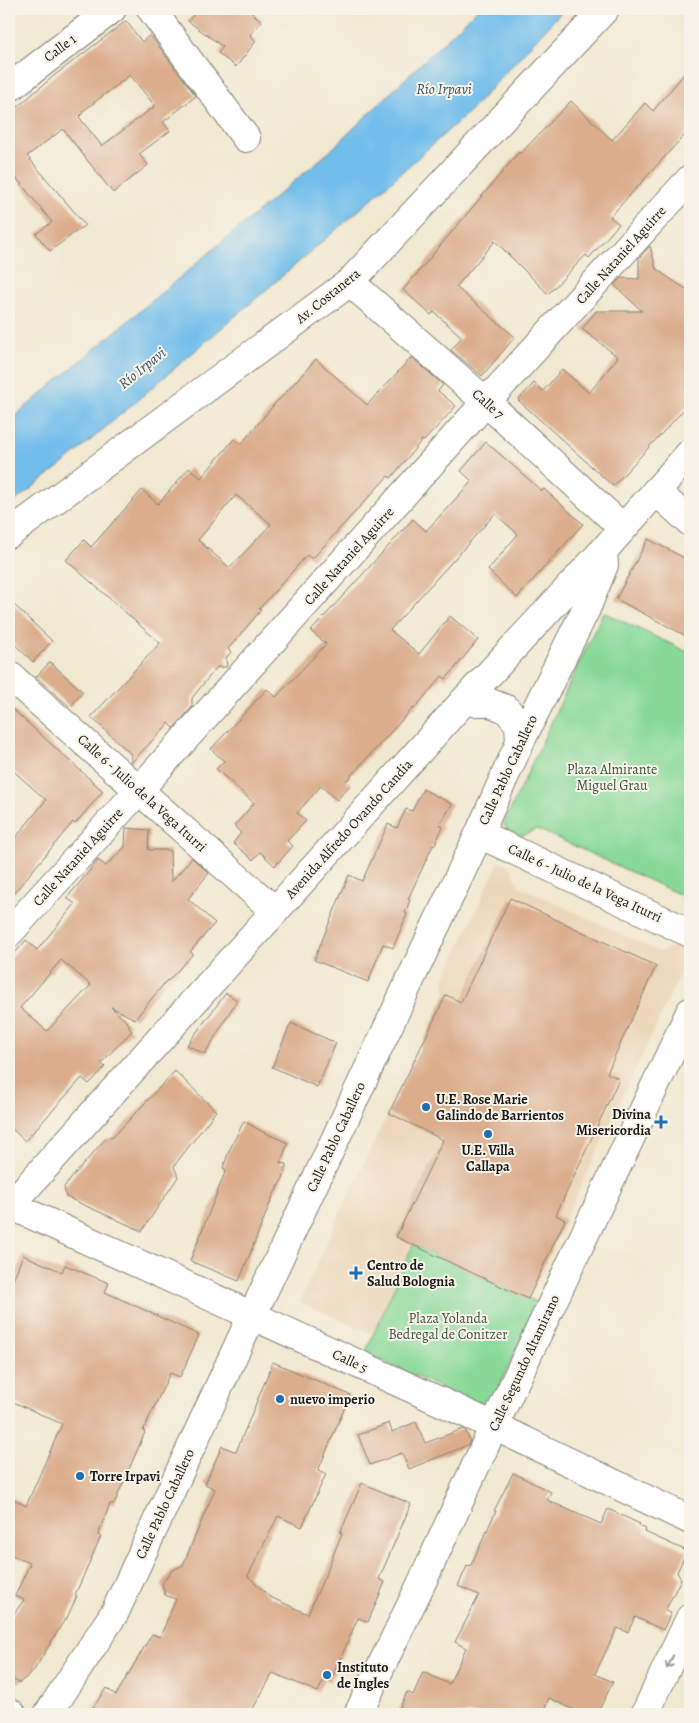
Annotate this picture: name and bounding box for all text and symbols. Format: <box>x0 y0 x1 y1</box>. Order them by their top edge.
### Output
street label: Calle 1 <box>40 29 80 66</box>
water label: Río Irpavi <box>416 79 472 99</box>
street label: Calle Nataniel Aguirre <box>572 202 670 308</box>
street label: Av. Costanera <box>291 264 365 329</box>
water label: Río Irpavi <box>114 343 170 393</box>
street label: Calle 7 <box>468 385 508 424</box>
street label: Calle Nataniel Aguirre <box>300 503 398 609</box>
street label: Calle Pablo Caballero <box>474 712 542 828</box>
street label: Calle 6 - Julio de la Vega Iturri <box>73 730 211 856</box>
street label: Avenida Alfredo Ovando Candia <box>281 755 417 904</box>
park label: Plaza Almirante Miguel Grau <box>567 760 657 795</box>
street label: Calle Nataniel Aguirre <box>29 804 127 910</box>
street label: Calle 6 - Julio de la Vega Iturri <box>505 839 665 927</box>
street label: Calle Pablo Caballero <box>302 1079 370 1195</box>
place label: U.E. Rose Marie Galindo de Barrientos <box>436 1090 564 1125</box>
marker: U.E. Rose Marie Galindo de Barrientos <box>420 1101 432 1113</box>
place label: Divina Misericordia <box>576 1105 651 1140</box>
marker: Divina Misericordia <box>655 1116 667 1128</box>
marker: U.E. Villa Callapa <box>482 1128 494 1140</box>
place label: U.E. Villa Callapa <box>462 1141 515 1176</box>
place label: Centro de Salud Bolognia <box>367 1256 455 1291</box>
marker: Centro de Salud Bolognia <box>349 1266 363 1280</box>
street label: Calle Segundo Altamirano <box>484 1292 564 1434</box>
park label: Plaza Yolanda Bedregal de Conitzer <box>388 1309 508 1344</box>
street label: Calle 5 <box>329 1345 371 1377</box>
place label: nuevo imperio <box>290 1390 375 1409</box>
marker: nuevo imperio <box>274 1393 286 1405</box>
street label: Calle Pablo Caballero <box>131 1446 199 1562</box>
place label: Torre Irpavi <box>90 1467 160 1486</box>
marker: Torre Irpavi <box>74 1470 86 1482</box>
one-way arrow <box>664 1654 674 1669</box>
place label: Instituto de Ingles <box>337 1658 390 1693</box>
marker: Instituto de Ingles <box>321 1669 333 1681</box>

